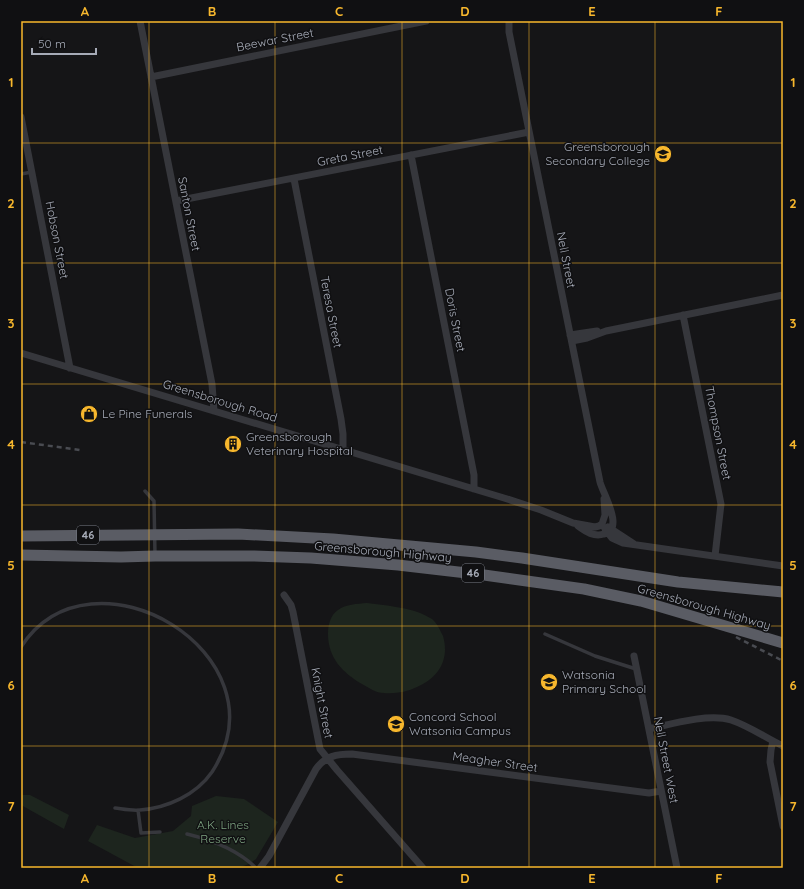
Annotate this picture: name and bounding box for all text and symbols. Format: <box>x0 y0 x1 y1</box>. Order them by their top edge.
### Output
text: A <box>81 3 90 19</box>
text: B <box>208 3 216 19</box>
text: C <box>335 3 343 19</box>
text: D <box>460 3 470 19</box>
text: E <box>588 3 596 19</box>
text: F <box>715 3 723 19</box>
street label: Beewar Street <box>235 25 315 54</box>
scale bar <box>32 30 96 56</box>
text: 50 m <box>38 36 66 51</box>
text: 1 <box>8 74 14 90</box>
text: 1 <box>790 74 796 90</box>
place label: Greensborough Secondary College <box>546 139 650 168</box>
street label: Greta Street <box>316 142 384 169</box>
school or university icon: Greensborough Secondary College <box>653 144 673 164</box>
street label: Santon Street <box>175 176 204 252</box>
text: 2 <box>7 195 15 211</box>
text: 2 <box>789 195 797 211</box>
street label: Hobson Street <box>43 200 72 280</box>
street label: Nell Street <box>554 230 579 289</box>
street label: Teresa Street <box>317 275 346 349</box>
street label: Doris Street <box>442 287 469 353</box>
text: 3 <box>8 315 15 331</box>
text: 3 <box>790 315 797 331</box>
street label: Greensborough Road <box>161 376 279 425</box>
street label: Thompson Street <box>702 385 735 481</box>
shop icon: Le Pine Funerals <box>79 404 99 424</box>
place label: Le Pine Funerals <box>102 406 193 421</box>
place label: Greensborough Veterinary Hospital <box>246 429 353 458</box>
building icon: Greensborough Veterinary Hospital <box>223 434 243 454</box>
text: 4 <box>7 436 15 452</box>
text: 4 <box>789 436 797 452</box>
road number: 46 <box>77 526 99 544</box>
street label: Greensborough Highway <box>314 538 452 565</box>
text: 5 <box>7 557 15 573</box>
text: 5 <box>789 557 797 573</box>
road number: 46 <box>462 564 484 582</box>
street label: Greensborough Highway <box>636 580 772 633</box>
street label: Knight Street <box>308 666 337 740</box>
place label: Watsonia Primary School <box>562 667 646 696</box>
school or university icon: Watsonia Primary School <box>539 672 559 692</box>
text: 6 <box>7 677 15 693</box>
text: 6 <box>789 677 797 693</box>
place label: Concord School Watsonia Campus <box>409 709 511 738</box>
school or university icon: Concord School Watsonia Campus <box>386 714 406 734</box>
street label: Nell Street West <box>651 715 682 805</box>
street label: Meagher Street <box>452 748 539 775</box>
text: 7 <box>7 798 15 814</box>
text: 7 <box>789 798 797 814</box>
park label: A.K. Lines Reserve <box>197 817 249 846</box>
text: A <box>81 870 90 886</box>
text: B <box>208 870 216 886</box>
text: C <box>335 870 343 886</box>
text: D <box>460 870 470 886</box>
text: E <box>588 870 596 886</box>
text: F <box>715 870 723 886</box>

